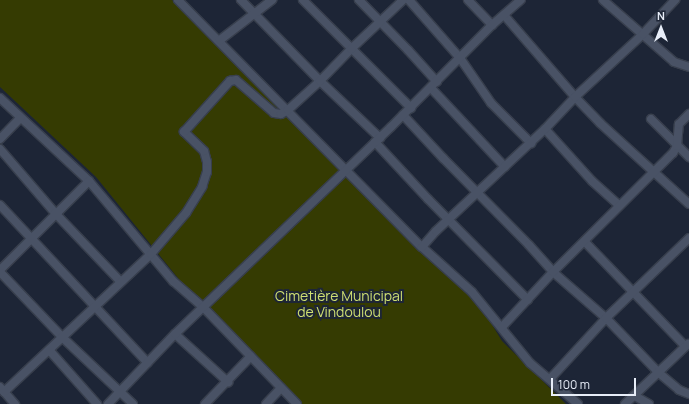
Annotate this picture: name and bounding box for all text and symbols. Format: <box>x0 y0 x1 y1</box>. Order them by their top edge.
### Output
north arrow <box>641 8 681 48</box>
text: N <box>657 8 665 23</box>
park label: Cimetière Municipal de Vindoulou <box>275 288 403 320</box>
scale bar <box>553 370 638 396</box>
text: 100 m <box>558 376 590 393</box>

